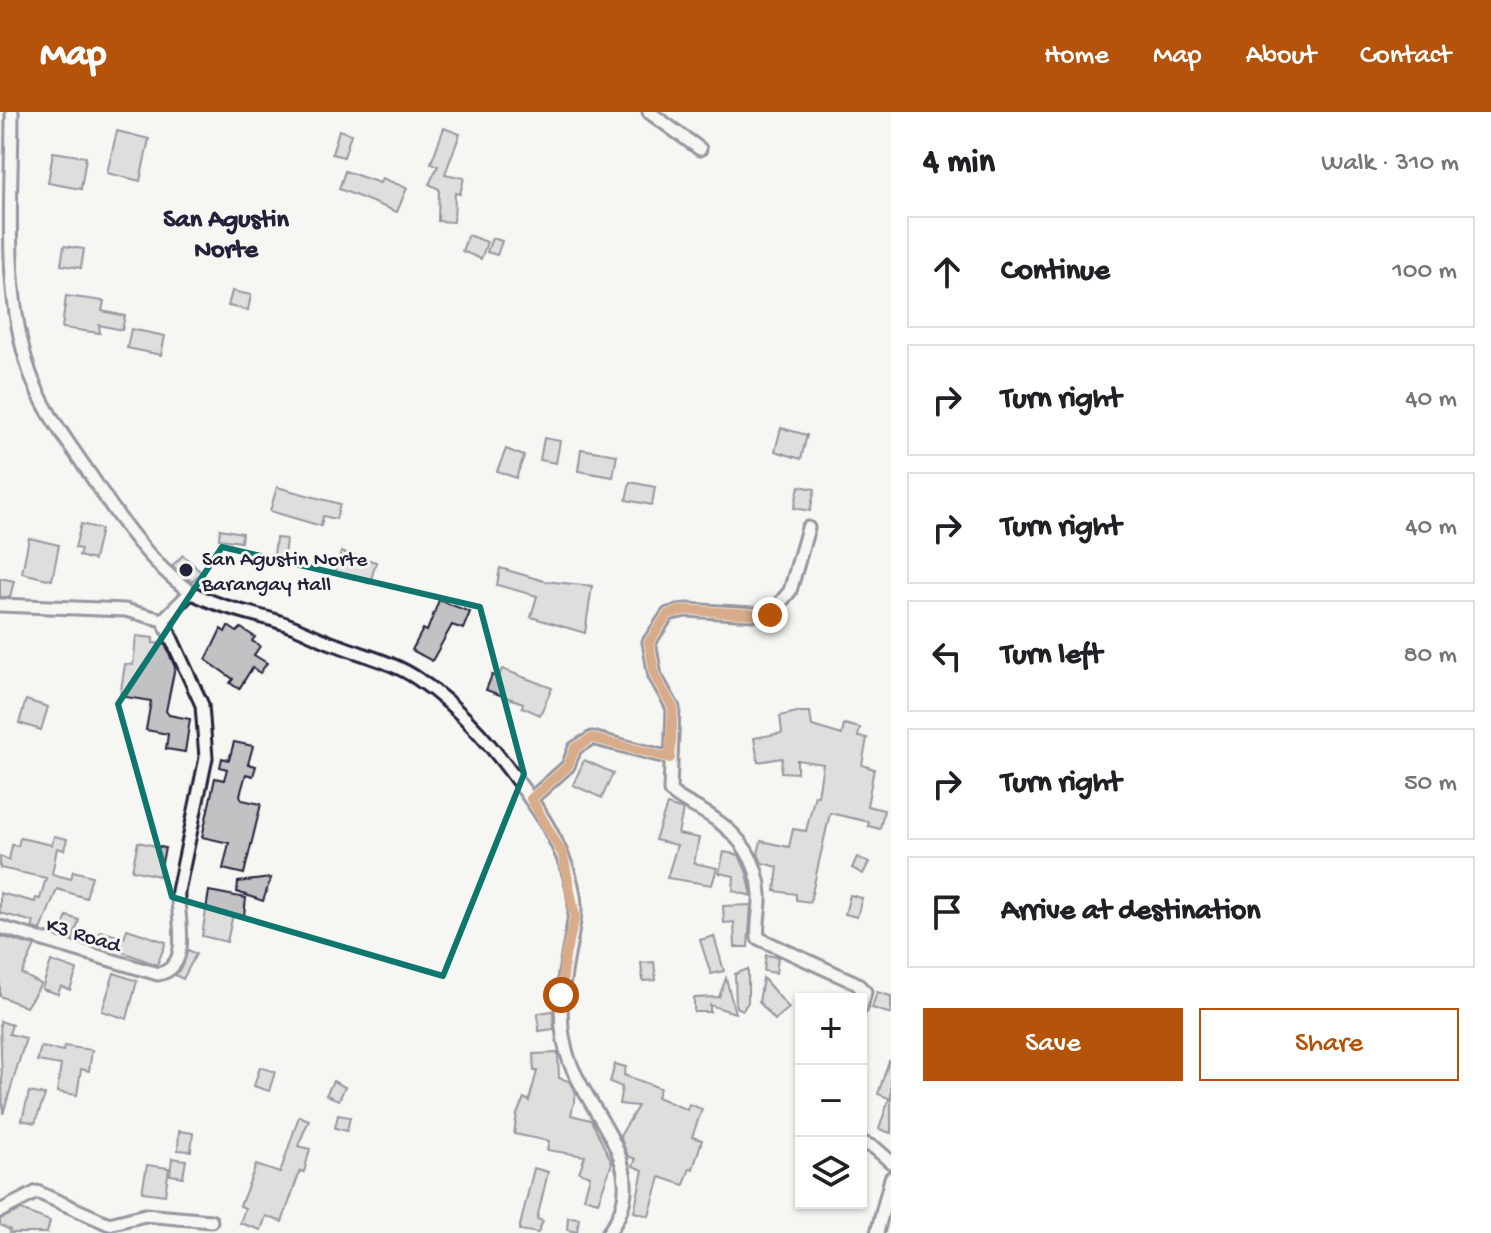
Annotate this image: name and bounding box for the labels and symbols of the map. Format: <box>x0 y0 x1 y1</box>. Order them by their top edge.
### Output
district label: San Agustin Norte <box>163 206 289 267</box>
place label: San Agustin Norte Barangay Hall <box>201 548 368 599</box>
marker: San Agustin Norte Barangay Hall <box>177 561 195 579</box>
route end <box>752 597 788 633</box>
street label: K3 Road <box>42 913 125 961</box>
route start <box>543 977 579 1013</box>

